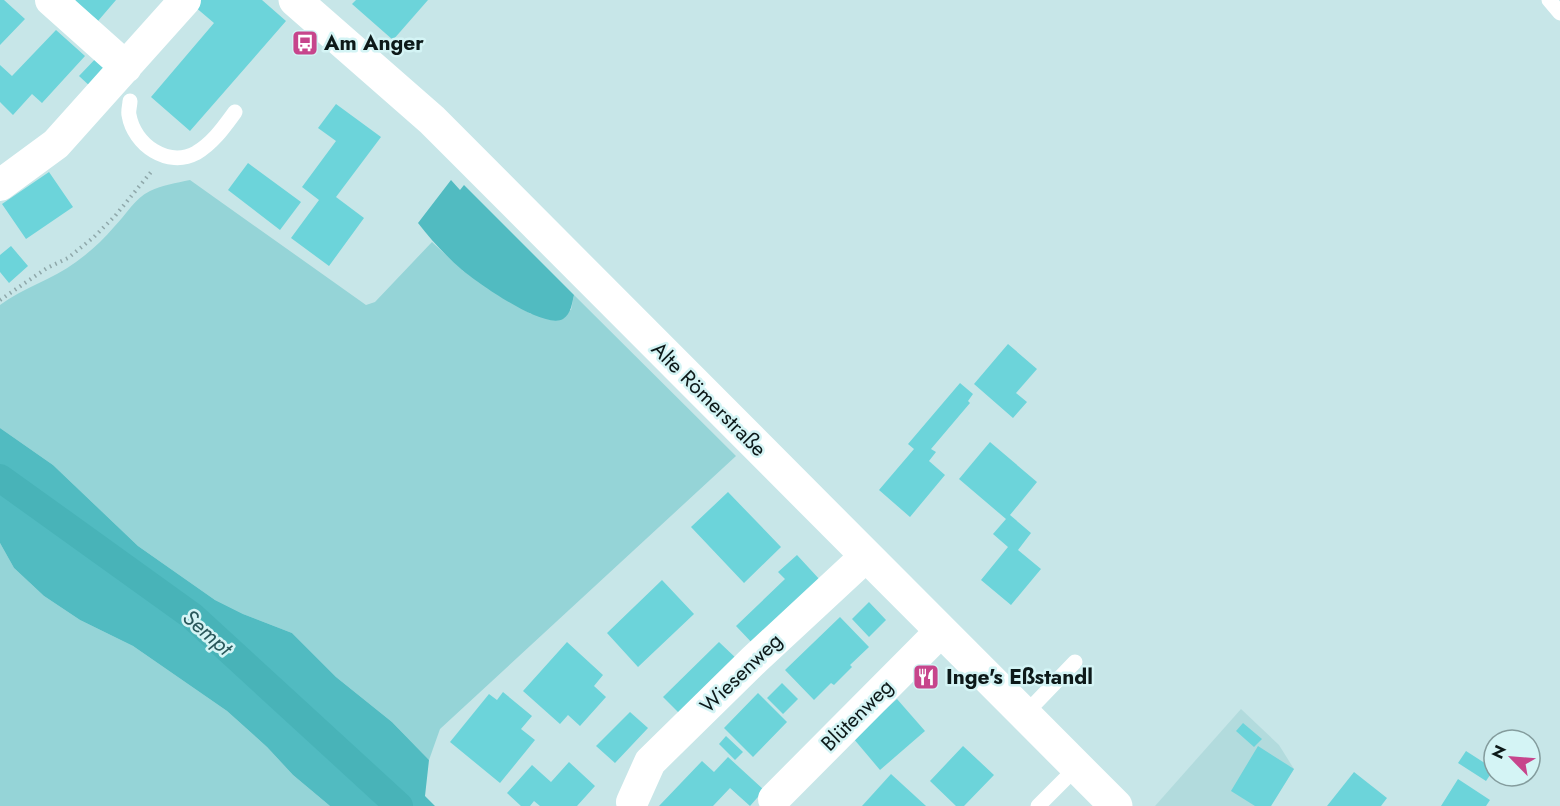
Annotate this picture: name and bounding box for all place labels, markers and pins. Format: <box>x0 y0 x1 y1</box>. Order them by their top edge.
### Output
bus stop icon: Am Anger <box>290 28 320 58</box>
place label: Am Anger <box>323 28 424 58</box>
restaurant icon: Inge's Eßstandl <box>911 662 941 692</box>
place label: Inge's Eßstandl <box>946 662 1093 692</box>

